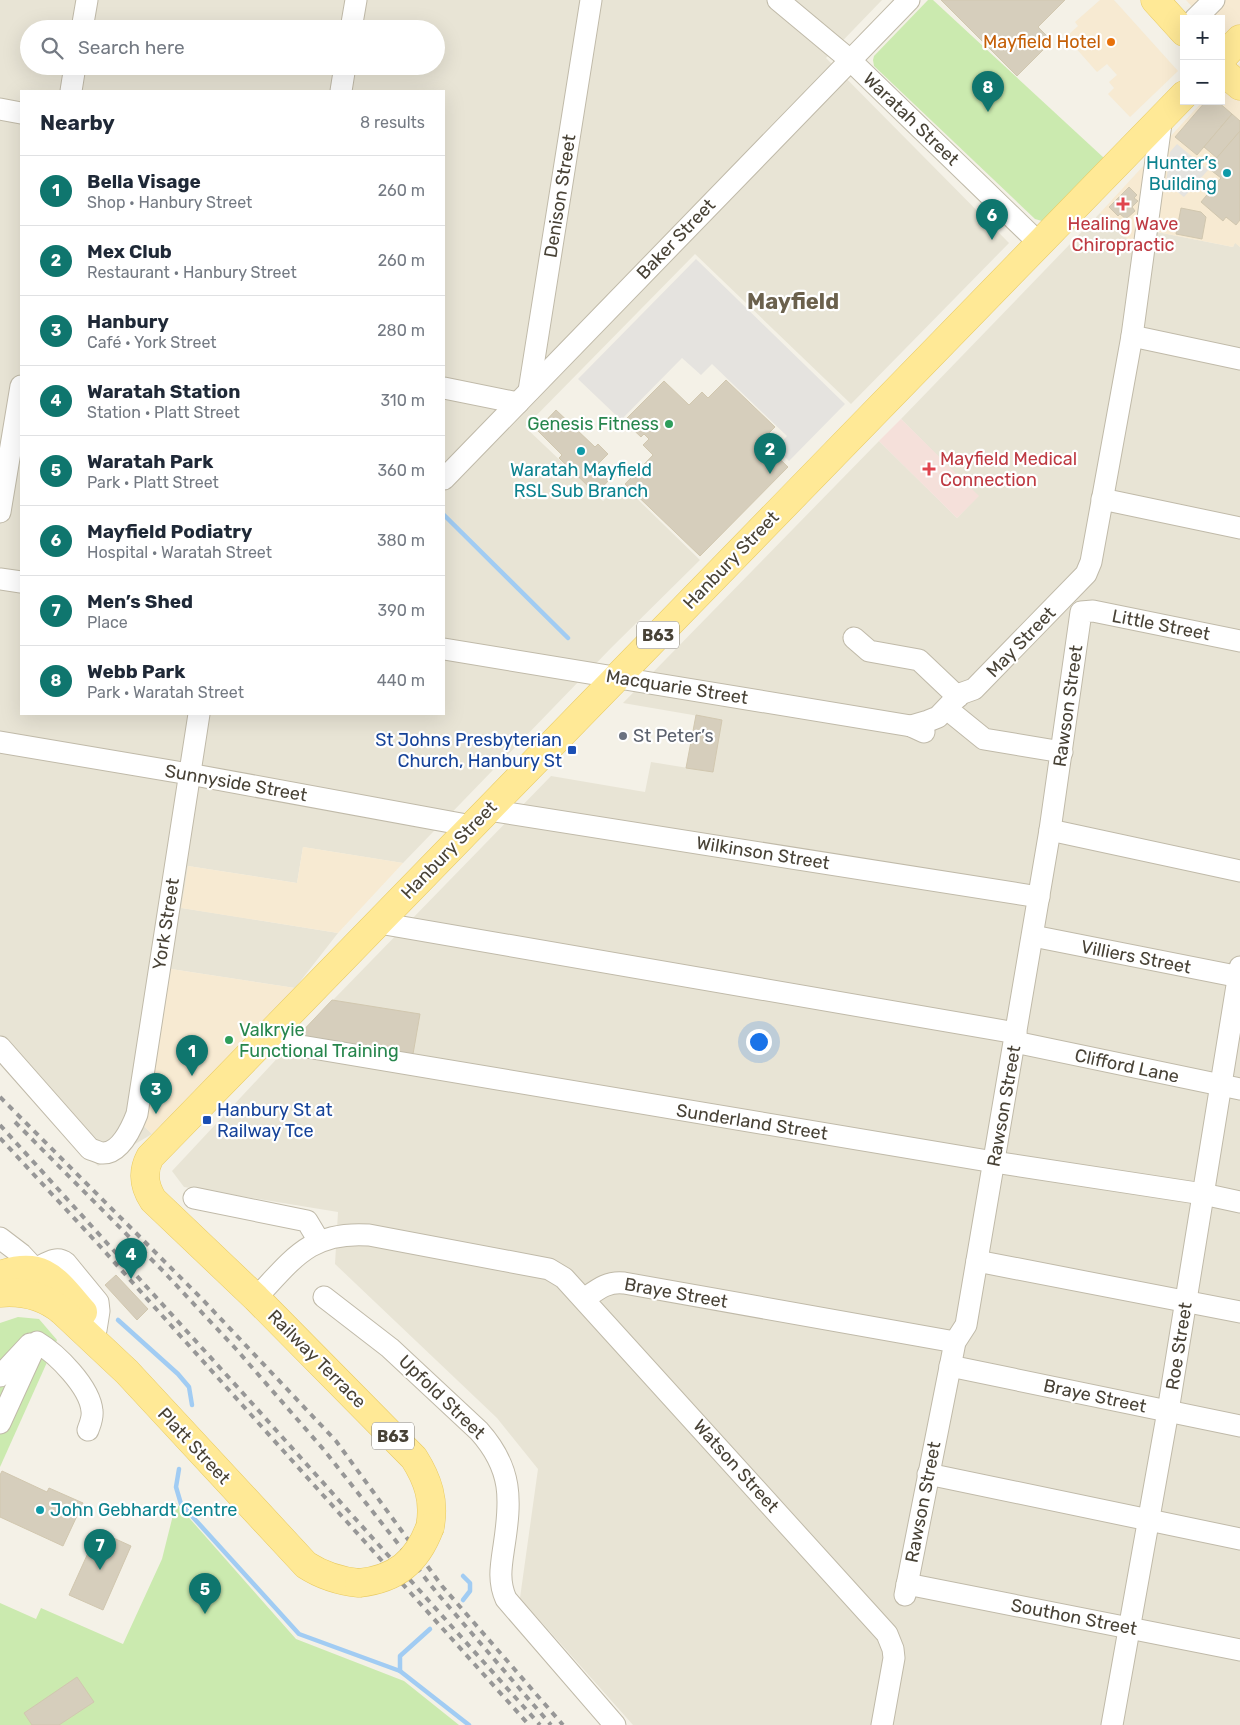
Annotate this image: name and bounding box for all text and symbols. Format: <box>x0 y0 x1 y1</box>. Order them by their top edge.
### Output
map controls <box>1180 15 1225 105</box>
button: + <box>1180 15 1225 60</box>
search box <box>20 20 445 75</box>
place label: Mayfield Hotel <box>983 31 1101 53</box>
icon: search <box>38 34 66 62</box>
text: Search here <box>78 36 185 59</box>
marker: Mayfield Hotel <box>1105 36 1117 48</box>
button: − <box>1180 60 1225 105</box>
street label: Waratah Street <box>858 68 964 170</box>
pin: 8 <box>972 71 1004 112</box>
text: Nearby <box>40 110 115 135</box>
text: 8 results <box>360 113 425 132</box>
street label: Denison Street <box>539 133 581 259</box>
place label: Hunter’s Building <box>1146 152 1217 195</box>
marker: Hunter’s Building <box>1221 167 1233 179</box>
text: Bella Visage <box>87 170 201 193</box>
text: 1 <box>52 181 60 200</box>
text: 260 m <box>378 181 425 200</box>
text: Shop · Hanbury Street <box>87 193 252 212</box>
street label: Baker Street <box>632 194 720 284</box>
marker: Healing Wave Chiropractic <box>1116 197 1130 211</box>
pin: 6 <box>976 199 1008 240</box>
place label: Healing Wave Chiropractic <box>1068 213 1178 256</box>
text: Mex Club <box>87 240 172 263</box>
text: 2 <box>51 251 61 270</box>
text: 260 m <box>378 251 425 270</box>
text: Restaurant · Hanbury Street <box>87 263 297 282</box>
district label: Mayfield <box>747 288 839 315</box>
text: Hanbury <box>87 310 169 333</box>
text: 3 <box>51 321 61 340</box>
text: 280 m <box>377 321 425 340</box>
text: Café · York Street <box>87 333 217 352</box>
text: Waratah Station <box>87 380 240 403</box>
text: 4 <box>51 391 61 410</box>
text: 310 m <box>381 391 425 410</box>
text: Station · Platt Street <box>87 403 240 422</box>
place label: Genesis Fitness <box>527 413 659 435</box>
marker: Genesis Fitness <box>663 418 675 430</box>
pin: 2 <box>754 433 786 474</box>
marker: Waratah Mayfield RSL Sub Branch <box>575 445 587 457</box>
place label: Mayfield Medical Connection <box>940 448 1077 491</box>
text: Waratah Park <box>87 450 213 473</box>
place label: Waratah Mayfield RSL Sub Branch <box>510 459 652 502</box>
text: 5 <box>51 461 61 480</box>
text: 360 m <box>377 461 425 480</box>
marker: Mayfield Medical Connection <box>922 462 936 476</box>
text: Park · Platt Street <box>87 473 219 492</box>
street label: Hanbury Street <box>679 506 783 614</box>
text: Mayfield Podiatry <box>87 520 252 543</box>
text: 6 <box>51 531 61 550</box>
text: 380 m <box>377 531 425 550</box>
text: Hospital · Waratah Street <box>87 543 272 562</box>
text: Men’s Shed <box>87 590 193 613</box>
text: 7 <box>51 601 61 620</box>
text: 390 m <box>378 601 425 620</box>
street label: May Street <box>982 602 1060 682</box>
street label: Little Street <box>1110 605 1212 645</box>
text: Place <box>87 613 128 632</box>
road number: B63 <box>637 622 679 648</box>
street label: Rawson Street <box>1049 644 1087 768</box>
text: Webb Park <box>87 660 185 683</box>
street label: Macquarie Street <box>604 665 750 709</box>
text: 8 <box>51 671 61 690</box>
text: 440 m <box>377 671 425 690</box>
text: Park · Waratah Street <box>87 683 244 702</box>
place label: St Peter’s <box>633 725 714 747</box>
place label: St Johns Presbyterian Church, Hanbury St <box>375 729 562 772</box>
marker: St Peter’s <box>617 730 629 742</box>
marker: St Johns Presbyterian Church, Hanbury St <box>566 744 578 756</box>
street label: Sunnyside Street <box>163 760 309 806</box>
street label: Hanbury Street <box>397 796 501 904</box>
street label: Wilkinson Street <box>695 832 831 874</box>
street label: York Street <box>148 876 184 972</box>
street label: Villiers Street <box>1079 936 1193 978</box>
place label: Valkryie Functional Training <box>239 1019 399 1062</box>
your location <box>746 1029 772 1055</box>
marker: Valkryie Functional Training <box>223 1034 235 1046</box>
pin: 1 <box>176 1035 208 1076</box>
street label: Rawson Street <box>983 1044 1025 1168</box>
street label: Clifford Lane <box>1073 1044 1181 1088</box>
pin: 3 <box>140 1073 172 1114</box>
place label: Hanbury St at Railway Tce <box>217 1099 332 1142</box>
street label: Sunderland Street <box>675 1099 829 1145</box>
marker: Hanbury St at Railway Tce <box>201 1114 213 1126</box>
pin: 4 <box>115 1238 147 1279</box>
street label: Braye Street <box>623 1273 729 1313</box>
street label: Roe Street <box>1161 1301 1197 1391</box>
street label: Railway Terrace <box>263 1305 371 1413</box>
street label: Upfold Street <box>394 1350 490 1444</box>
street label: Braye Street <box>1042 1374 1148 1418</box>
street label: Platt Street <box>153 1403 235 1489</box>
street label: Watson Street <box>688 1415 784 1517</box>
road number: B63 <box>372 1422 414 1450</box>
street label: Rawson Street <box>900 1440 946 1564</box>
place label: John Gebhardt Centre <box>50 1499 237 1521</box>
marker: John Gebhardt Centre <box>34 1504 46 1516</box>
pin: 7 <box>84 1529 116 1570</box>
pin: 5 <box>189 1573 221 1614</box>
street label: Southon Street <box>1009 1594 1139 1640</box>

